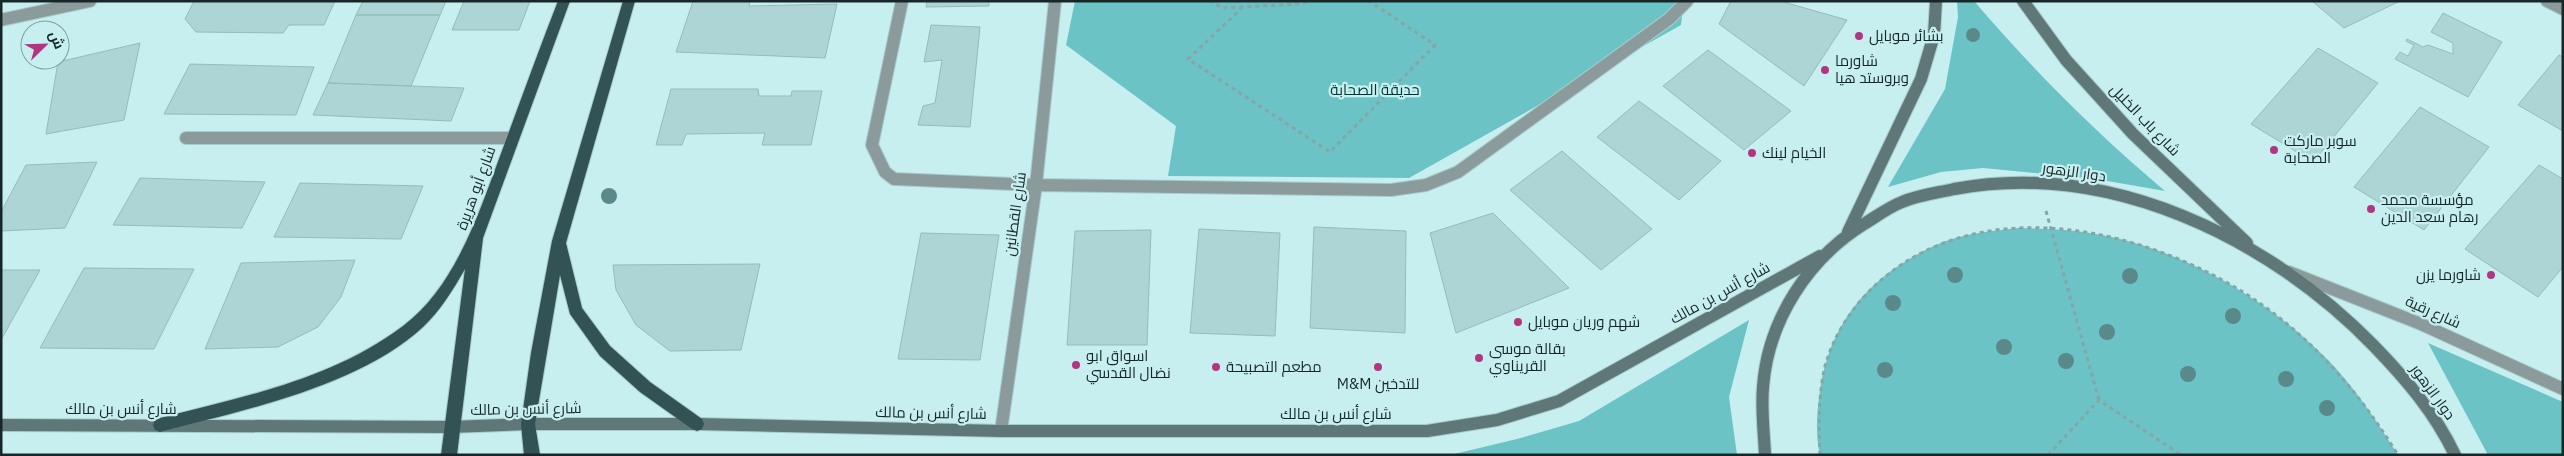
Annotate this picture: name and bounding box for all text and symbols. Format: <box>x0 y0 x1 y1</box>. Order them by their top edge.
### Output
north arrow <box>20 20 70 70</box>
place label: بشائر موبايل <box>1869 26 1944 46</box>
text: ش <box>45 28 69 52</box>
marker: بشائر موبايل <box>1853 30 1865 42</box>
place label: شاورما وبروستد هيا <box>1835 51 1909 87</box>
marker: شاورما وبروستد هيا <box>1819 64 1831 76</box>
park label: حديقة الصحابة <box>1330 80 1420 99</box>
street label: شارع باب الخليل <box>2105 80 2185 161</box>
place label: سوبر ماركت الصحابة <box>2284 131 2357 167</box>
street label: شارع أبو هريرة <box>452 143 501 233</box>
place label: الخيام لينك <box>1762 143 1826 163</box>
marker: سوبر ماركت الصحابة <box>2268 144 2280 156</box>
marker: الخيام لينك <box>1746 147 1758 159</box>
street label: دوار الزهور <box>2040 157 2107 185</box>
street label: شارع القطانين <box>999 171 1032 258</box>
place label: مؤسسة محمد رهام سعد الدين <box>2381 190 2478 227</box>
marker: مؤسسة محمد رهام سعد الدين <box>2365 203 2377 215</box>
street label: شارع أنس بن مالك <box>1666 257 1774 330</box>
place label: شاورما يزن <box>2416 265 2481 285</box>
marker: شاورما يزن <box>2485 269 2497 281</box>
street label: شارع رقية <box>2402 291 2464 334</box>
place label: شهم وريان موبايل <box>1528 312 1640 332</box>
marker: شهم وريان موبايل <box>1512 316 1524 328</box>
place label: بقالة موسى القريناوي <box>1489 339 1566 378</box>
place label: اسواق ابو نضال القدسي <box>1086 346 1171 385</box>
marker: بقالة موسى القريناوي <box>1473 352 1485 364</box>
place label: مطعم التصبيحة <box>1226 357 1322 377</box>
marker: اسواق ابو نضال القدسي <box>1070 359 1082 371</box>
street label: دوار الزهور <box>2406 359 2460 423</box>
marker: مطعم التصبيحة <box>1210 361 1222 373</box>
marker: M&M للتدخين <box>1372 361 1384 373</box>
place label: M&M للتدخين <box>1337 374 1419 394</box>
street label: شارع أنس بن مالك <box>470 398 582 421</box>
street label: شارع أنس بن مالك <box>65 399 177 420</box>
street label: شارع أنس بن مالك <box>875 402 987 425</box>
street label: شارع أنس بن مالك <box>1280 404 1392 425</box>

